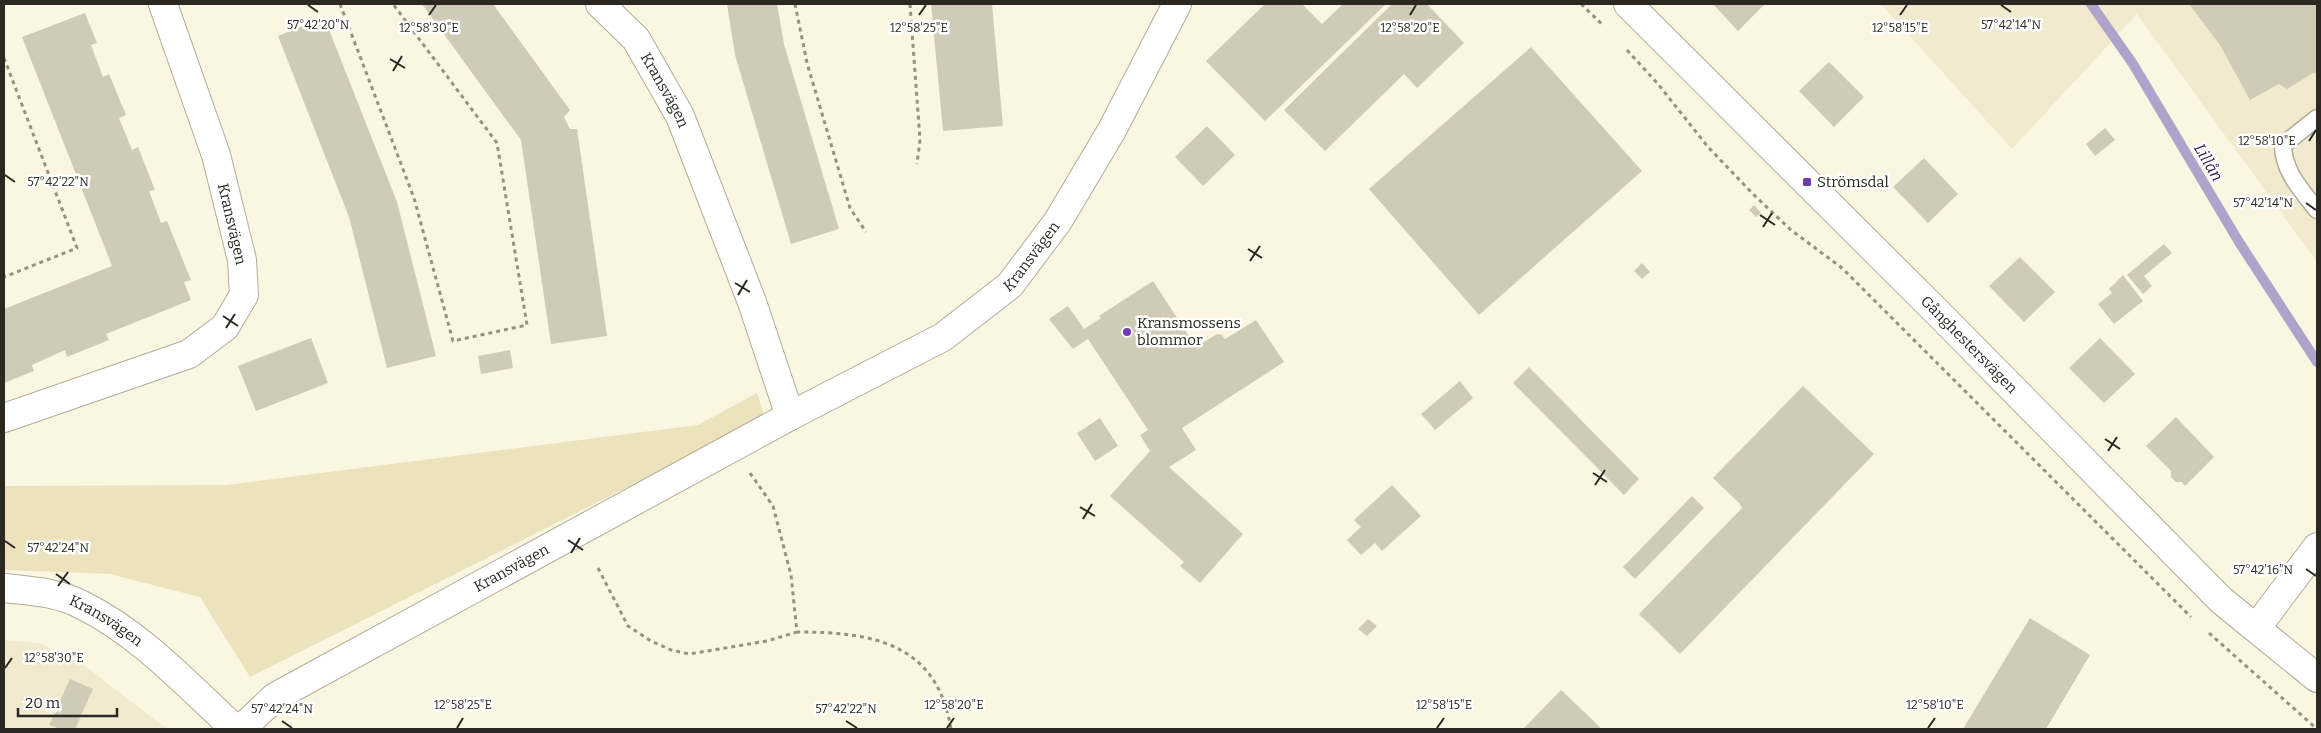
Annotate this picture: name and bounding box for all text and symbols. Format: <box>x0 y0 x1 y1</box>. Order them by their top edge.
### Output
text: 57°42'20"N <box>287 18 350 32</box>
text: 57°42'14"N <box>1981 18 2042 32</box>
text: 12°58'30"E <box>399 21 459 35</box>
text: 12°58'25"E <box>890 21 948 35</box>
text: 12°58'20"E <box>1380 21 1440 35</box>
text: 12°58'15"E <box>1872 21 1928 35</box>
street label: Kransvägen <box>637 50 693 131</box>
text: 12°58'10"E <box>2238 134 2296 148</box>
water label: Lillån <box>2190 140 2227 185</box>
place label: Strömsdal <box>1817 173 1889 191</box>
text: 57°42'22"N <box>27 175 89 189</box>
marker: Strömsdal <box>1801 176 1813 188</box>
street label: Kransvägen <box>214 182 250 267</box>
text: 57°42'14"N <box>2233 196 2294 210</box>
street label: Kransvägen <box>1000 218 1064 296</box>
street label: Gånghestersvägen <box>1917 292 2022 397</box>
place label: Kransmossens blommor <box>1137 314 1241 349</box>
marker: Kransmossens blommor <box>1121 326 1133 338</box>
street label: Kransvägen <box>471 540 553 596</box>
text: 57°42'24"N <box>27 541 89 555</box>
text: 57°42'16"N <box>2233 563 2294 577</box>
street label: Kransvägen <box>67 591 147 650</box>
text: 12°58'30"E <box>24 651 84 665</box>
scale bar <box>18 686 116 718</box>
text: 20 m <box>25 694 61 712</box>
text: 12°58'25"E <box>434 698 492 712</box>
text: 12°58'20"E <box>924 698 984 712</box>
text: 12°58'15"E <box>1416 698 1472 712</box>
text: 12°58'10"E <box>1906 698 1964 712</box>
text: 57°42'24"N <box>251 702 313 716</box>
text: 57°42'22"N <box>815 702 877 716</box>

